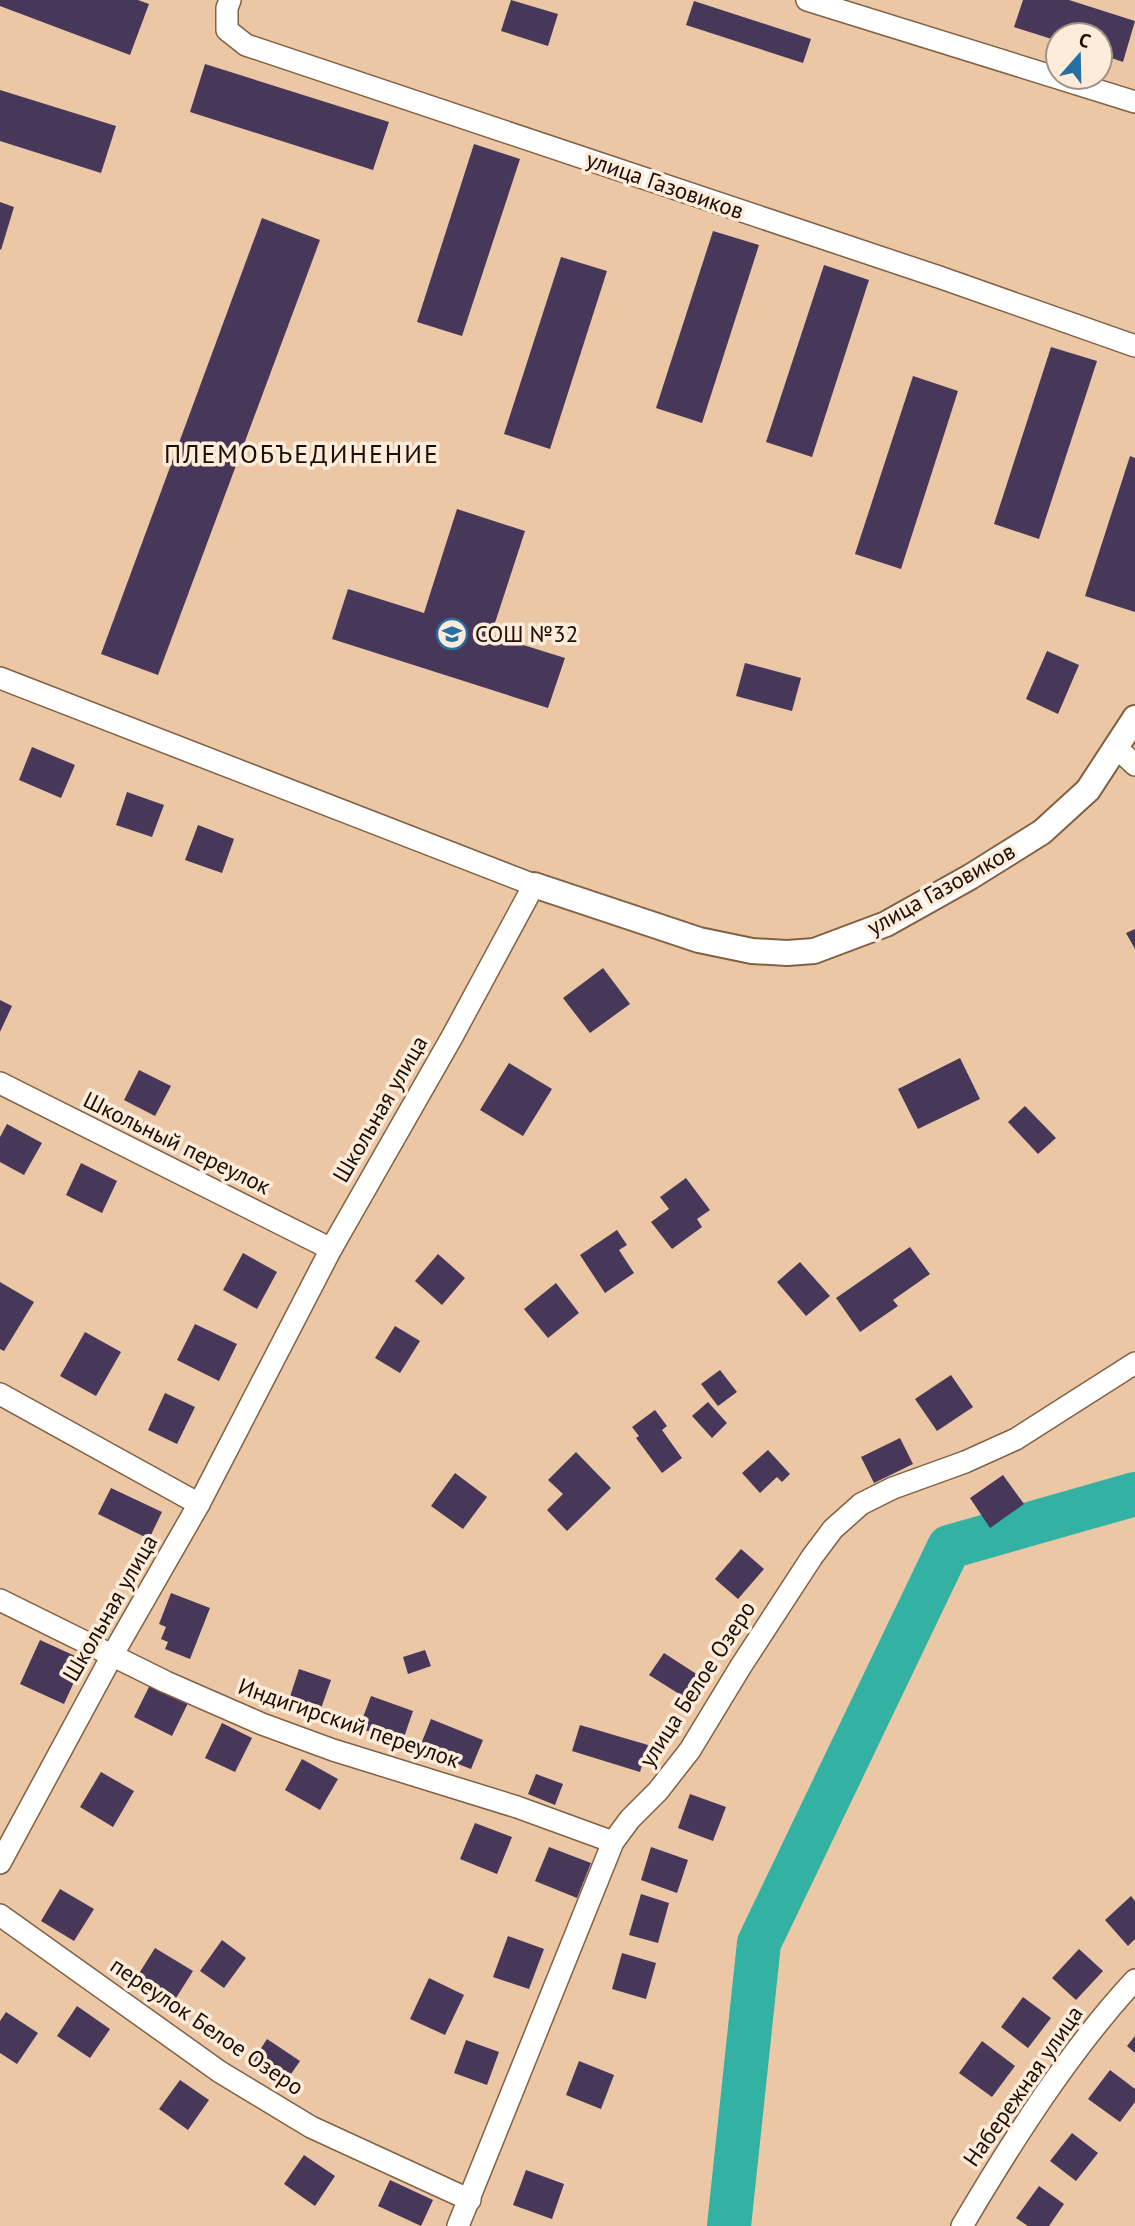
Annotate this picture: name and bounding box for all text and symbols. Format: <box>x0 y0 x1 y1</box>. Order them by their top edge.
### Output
north arrow <box>1044 21 1114 91</box>
text: С <box>1076 27 1094 53</box>
street label: улица Газовиков <box>583 144 748 225</box>
district label: ПЛЕМОБЪЕДИНЕНИЕ <box>164 437 440 470</box>
school or university icon: СОШ №32 <box>435 617 469 651</box>
place label: СОШ №32 <box>475 619 578 648</box>
street label: улица Газовиков <box>862 836 1020 941</box>
street label: Школьная улица <box>326 1030 433 1187</box>
street label: Школьный переулок <box>79 1085 276 1200</box>
street label: Школьная улица <box>56 1529 163 1686</box>
street label: улица Белое Озеро <box>632 1595 761 1772</box>
street label: Индигирский переулок <box>235 1671 464 1774</box>
street label: переулок Белое Озеро <box>105 1950 310 2101</box>
street label: Набережная улица <box>956 2000 1089 2172</box>

